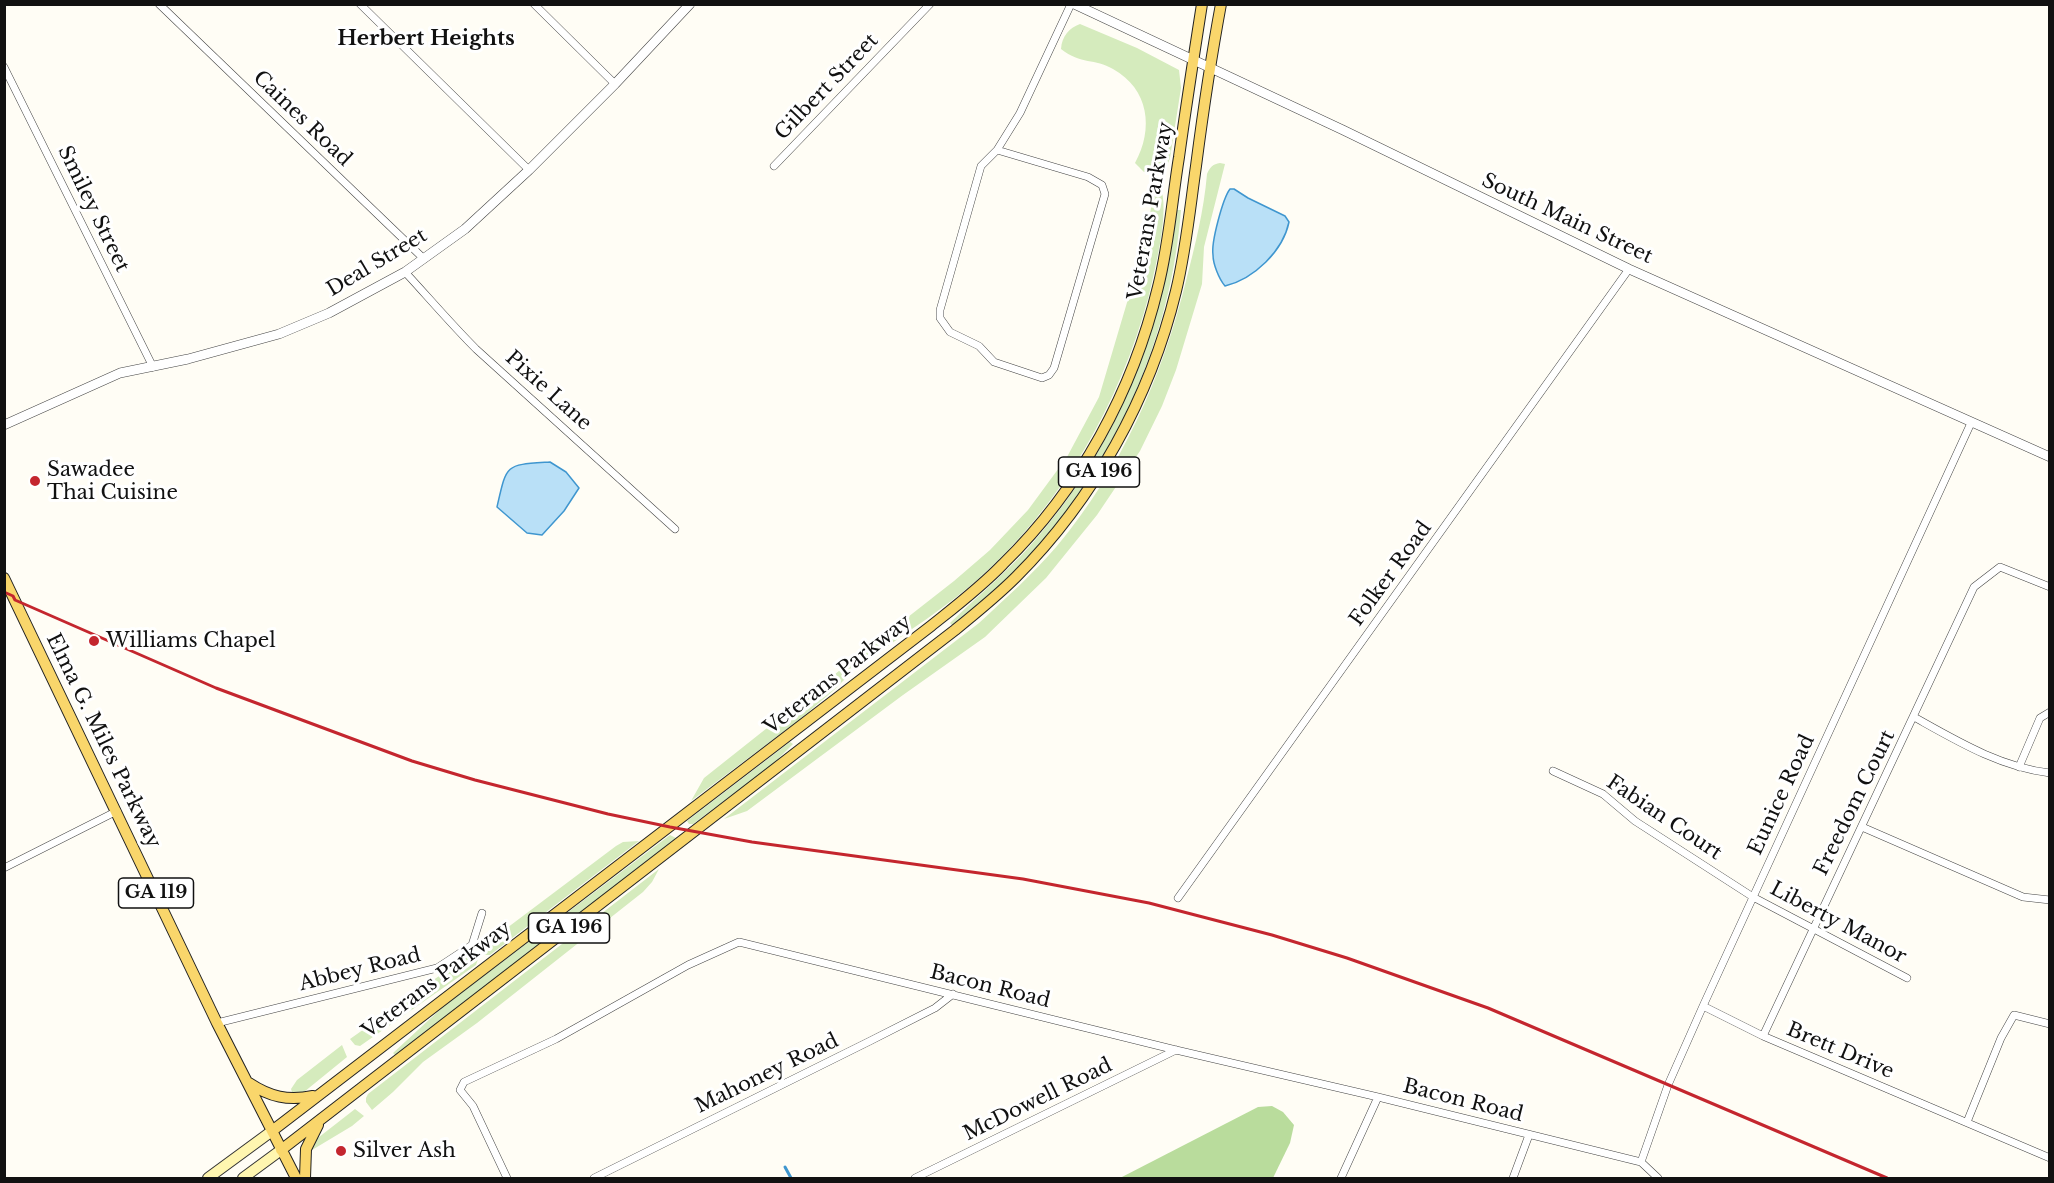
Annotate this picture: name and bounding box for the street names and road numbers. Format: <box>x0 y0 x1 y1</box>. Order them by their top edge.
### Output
street label: Gilbert Street <box>770 29 884 145</box>
street label: Caines Road <box>248 66 356 172</box>
street label: Veterans Parkway <box>1124 120 1178 302</box>
street label: Smiley Street <box>52 142 134 276</box>
street label: South Main Street <box>1478 169 1656 269</box>
street label: Deal Street <box>323 224 431 302</box>
street label: Pixie Lane <box>500 346 596 436</box>
road number: GA 196 <box>1058 457 1140 487</box>
street label: Folker Road <box>1345 517 1437 631</box>
street label: Veterans Parkway <box>760 610 916 740</box>
street label: Elma G. Miles Parkway <box>41 630 165 852</box>
street label: Freedom Court <box>1809 726 1901 880</box>
street label: Eunice Road <box>1744 731 1820 859</box>
street label: Fabian Court <box>1602 771 1726 865</box>
street label: Liberty Manor <box>1766 877 1910 969</box>
road number: GA 119 <box>118 878 194 908</box>
road number: GA 196 <box>528 913 610 943</box>
street label: Veterans Parkway <box>358 916 516 1044</box>
street label: Abbey Road <box>297 943 423 997</box>
street label: Bacon Road <box>927 960 1053 1014</box>
street label: Brett Drive <box>1783 1018 1897 1084</box>
street label: Mahoney Road <box>691 1029 843 1119</box>
street label: McDowell Road <box>960 1054 1116 1146</box>
street label: Bacon Road <box>1400 1074 1526 1128</box>

